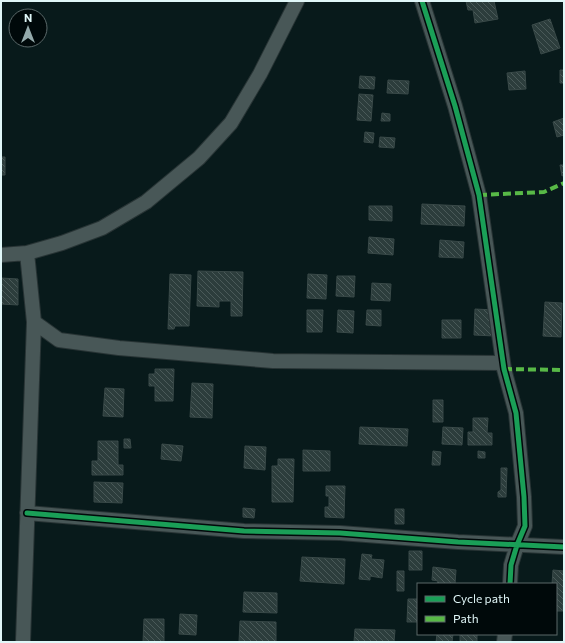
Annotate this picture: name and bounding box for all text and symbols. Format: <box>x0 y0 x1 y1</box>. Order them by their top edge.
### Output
north arrow <box>8 8 48 48</box>
text: N <box>24 11 32 24</box>
legend <box>417 583 557 635</box>
text: Cycle path <box>453 591 510 605</box>
text: Path <box>453 611 479 625</box>

